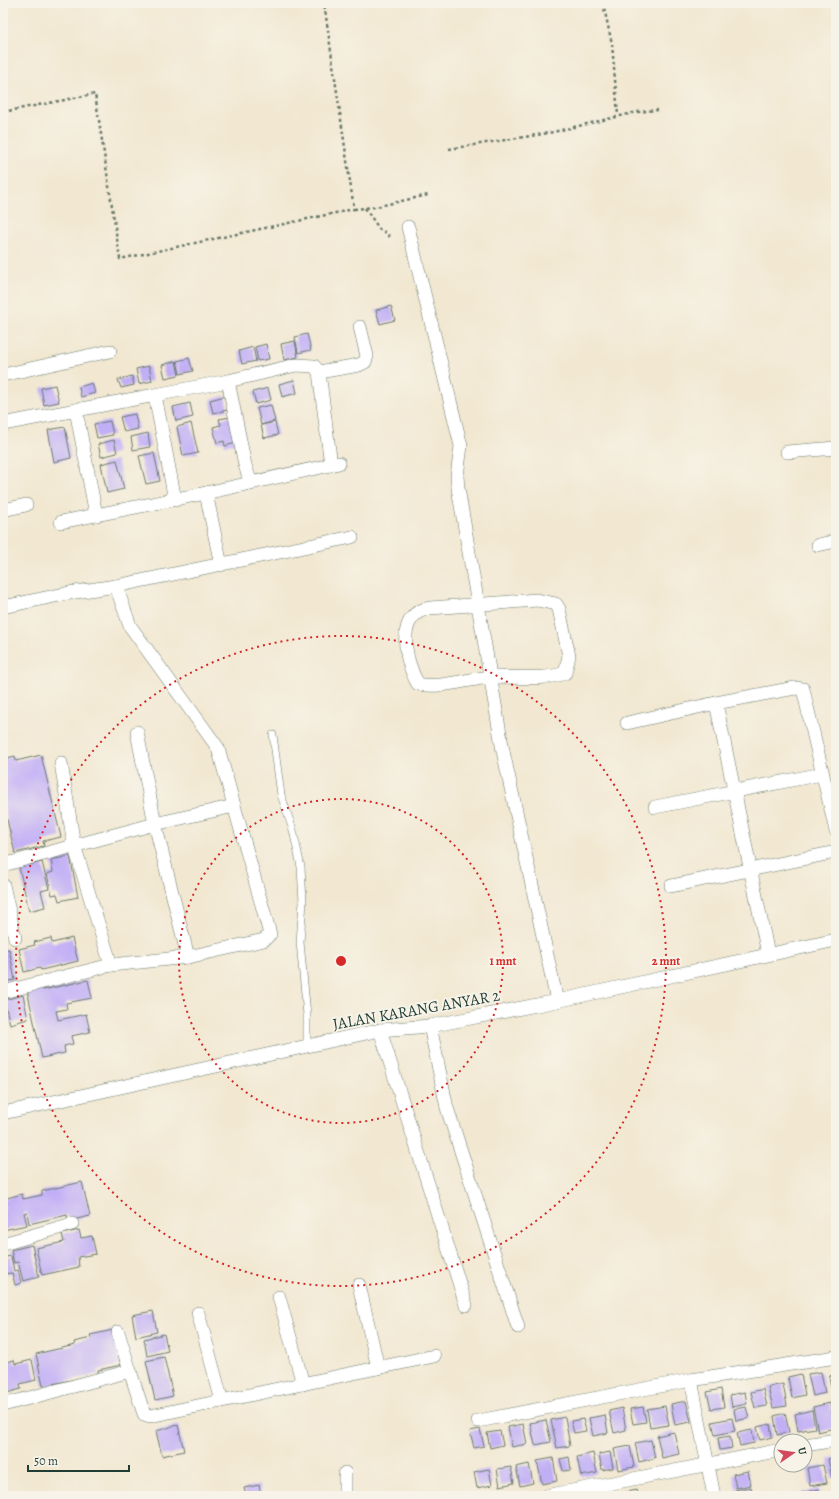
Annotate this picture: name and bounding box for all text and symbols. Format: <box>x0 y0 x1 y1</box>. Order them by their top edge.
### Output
text: 1 mnt <box>489 953 517 969</box>
text: 2 mnt <box>652 953 680 969</box>
centre of rings <box>334 954 348 968</box>
street label: JALAN KARANG ANYAR 2 <box>331 984 502 1036</box>
north arrow <box>773 1433 813 1473</box>
text: U <box>794 1446 811 1457</box>
scale bar <box>28 1447 129 1473</box>
text: 50 m <box>34 1453 58 1469</box>

